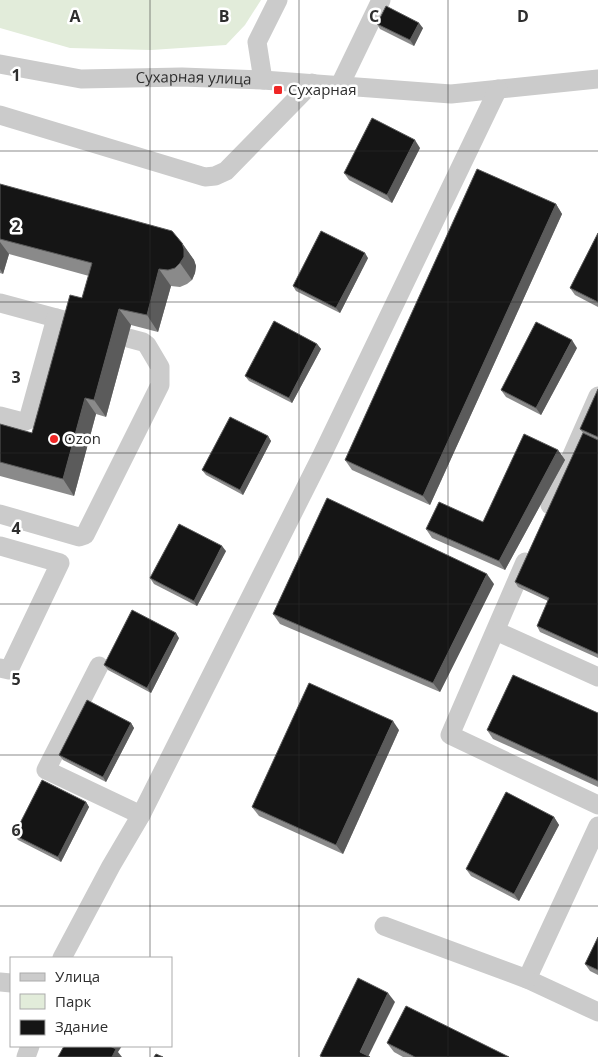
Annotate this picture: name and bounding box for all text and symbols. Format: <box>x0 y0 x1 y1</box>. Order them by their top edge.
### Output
text: A <box>69 5 81 27</box>
text: B <box>219 5 229 27</box>
text: C <box>369 5 379 27</box>
text: D <box>517 5 529 27</box>
text: 1 <box>11 64 21 86</box>
street label: Сухарная улица <box>135 66 252 89</box>
place label: Сухарная <box>288 79 356 99</box>
marker: Сухарная <box>272 84 284 96</box>
text: 2 <box>11 215 21 237</box>
text: 3 <box>11 366 21 388</box>
place label: Ozon <box>64 428 101 448</box>
marker: Ozon <box>48 433 60 445</box>
text: 4 <box>11 517 21 539</box>
text: 5 <box>11 668 21 690</box>
text: 6 <box>11 819 21 841</box>
legend <box>10 957 172 1047</box>
text: Улица <box>55 966 100 986</box>
text: Парк <box>55 991 91 1011</box>
text: Здание <box>55 1016 108 1036</box>

